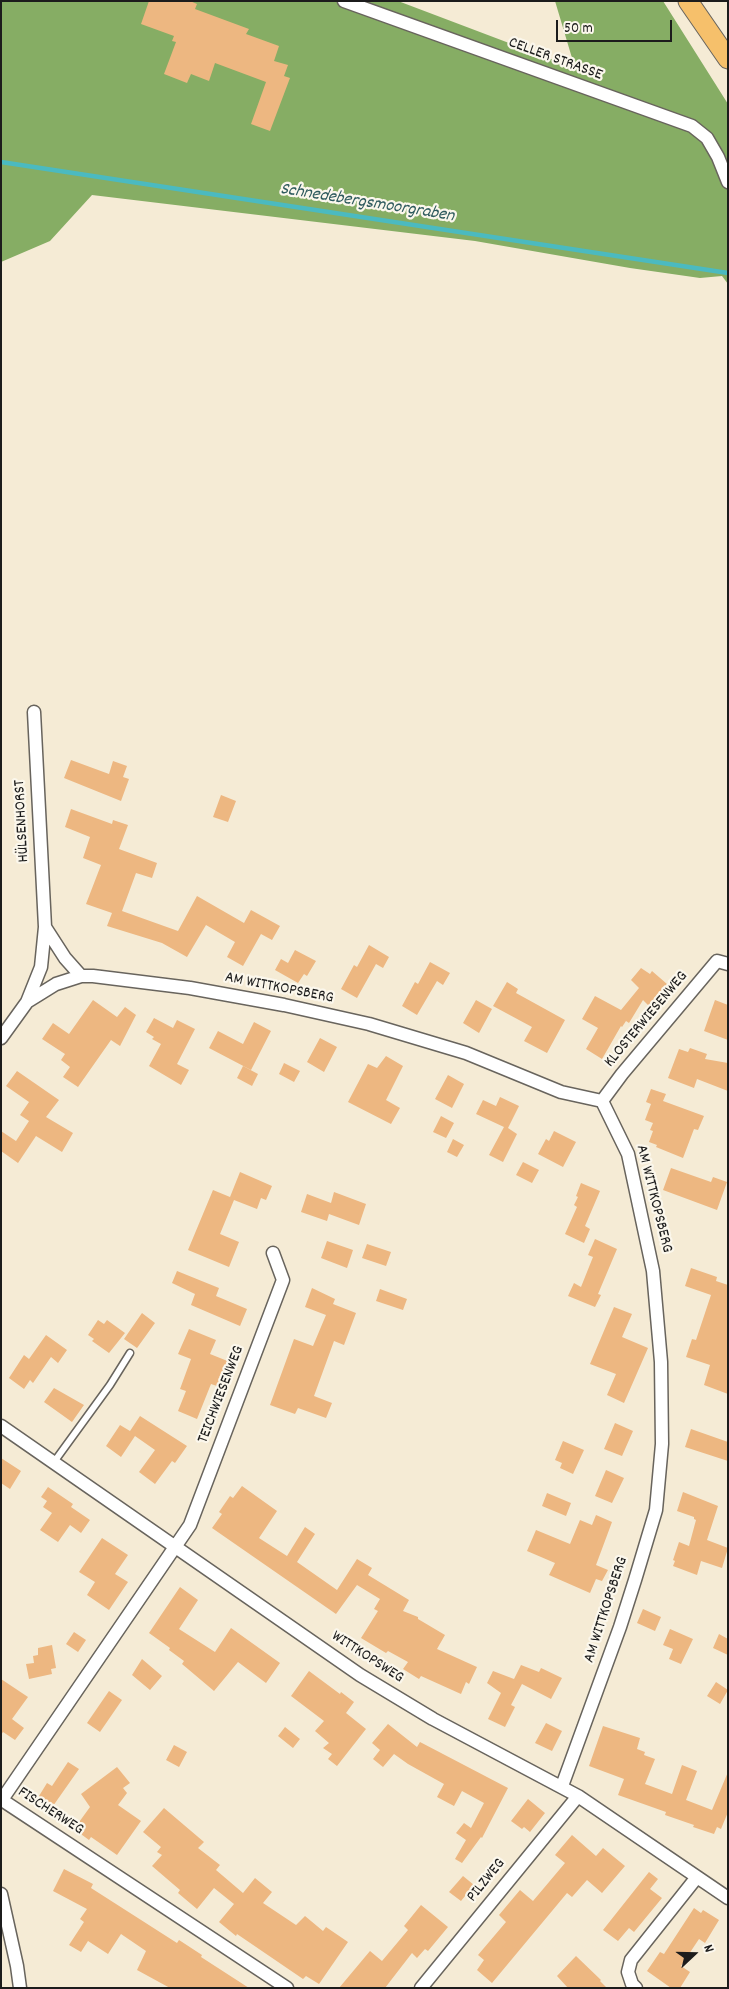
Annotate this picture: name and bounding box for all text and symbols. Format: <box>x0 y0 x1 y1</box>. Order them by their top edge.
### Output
scale bar <box>559 10 675 42</box>
text: 50 m <box>564 18 593 40</box>
street label: CELLER STRASSE <box>506 34 604 86</box>
water label: Schnedebergsmoorgraben <box>278 180 456 228</box>
street label: HÜLSENHORST <box>11 779 35 863</box>
street label: KLOSTERWIESENWEG <box>601 968 693 1072</box>
street label: AM WITTKOPSBERG <box>223 969 335 1009</box>
street label: AM WITTKOPSBERG <box>630 1143 676 1255</box>
street label: TEICHWIESENWEG <box>195 1344 249 1446</box>
street label: AM WITTKOPSBERG <box>581 1555 633 1665</box>
street label: WITTKOPSWEG <box>327 1628 407 1688</box>
street label: FISCHERWEG <box>13 1784 87 1840</box>
street label: PILZWEG <box>464 1855 510 1907</box>
north arrow <box>669 1929 719 1979</box>
text: N <box>697 1942 719 1955</box>

